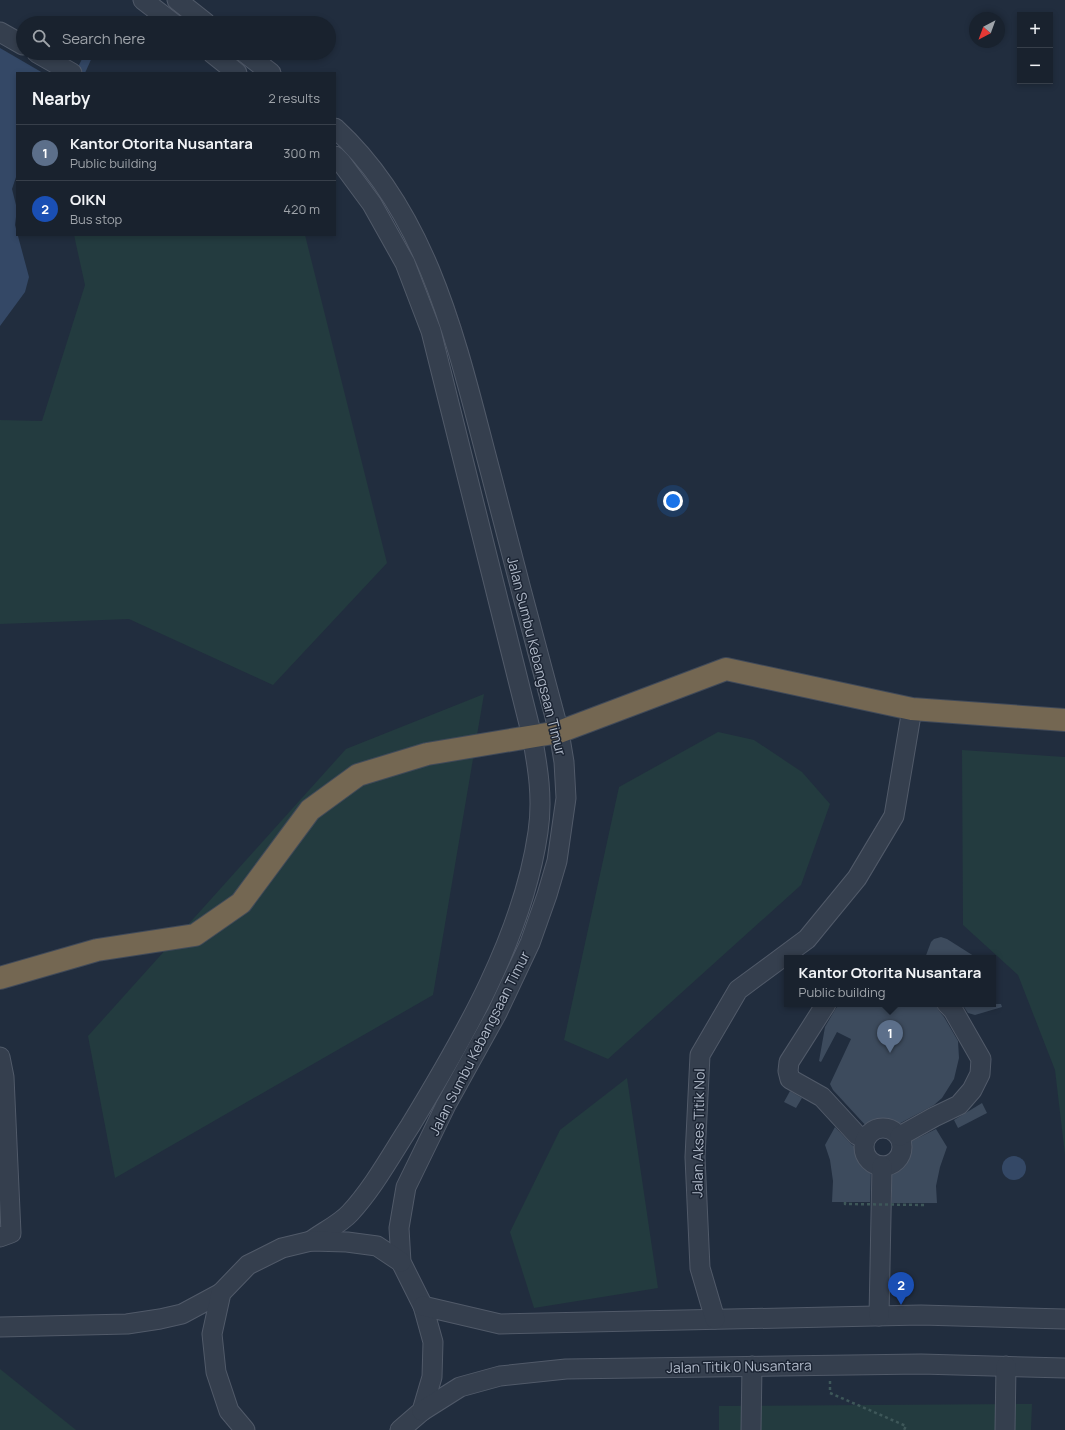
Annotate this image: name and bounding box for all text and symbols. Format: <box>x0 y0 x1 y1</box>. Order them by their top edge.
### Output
north arrow <box>969 12 1005 48</box>
map controls <box>1017 12 1053 84</box>
button: + <box>1017 12 1053 48</box>
search box <box>16 16 336 60</box>
icon: search <box>30 27 52 49</box>
text: Search here <box>62 28 145 49</box>
button: − <box>1017 48 1053 84</box>
text: Nearby <box>32 87 90 110</box>
text: 2 results <box>268 89 320 107</box>
text: Kantor Otorita Nusantara <box>70 133 253 154</box>
text: 1 <box>42 144 48 162</box>
text: 300 m <box>283 144 320 162</box>
text: Public building <box>70 154 157 172</box>
text: OIKN <box>70 189 106 210</box>
text: 2 <box>41 200 49 218</box>
text: 420 m <box>283 200 320 218</box>
text: Bus stop <box>70 210 122 228</box>
your location <box>663 491 683 511</box>
street label: Jalan Sumbu Kebangsaan Timur <box>503 555 571 757</box>
street label: Jalan Sumbu Kebangsaan Timur <box>424 948 534 1138</box>
popup <box>784 955 996 1007</box>
text: Kantor Otorita Nusantara <box>799 962 981 983</box>
text: Public building <box>799 983 885 1001</box>
pin: 1 <box>877 1020 903 1053</box>
street label: Jalan Akses Titik Nol <box>687 1068 709 1198</box>
pin: 2 <box>888 1272 914 1305</box>
street label: Jalan Titik 0 Nusantara <box>666 1355 812 1377</box>

